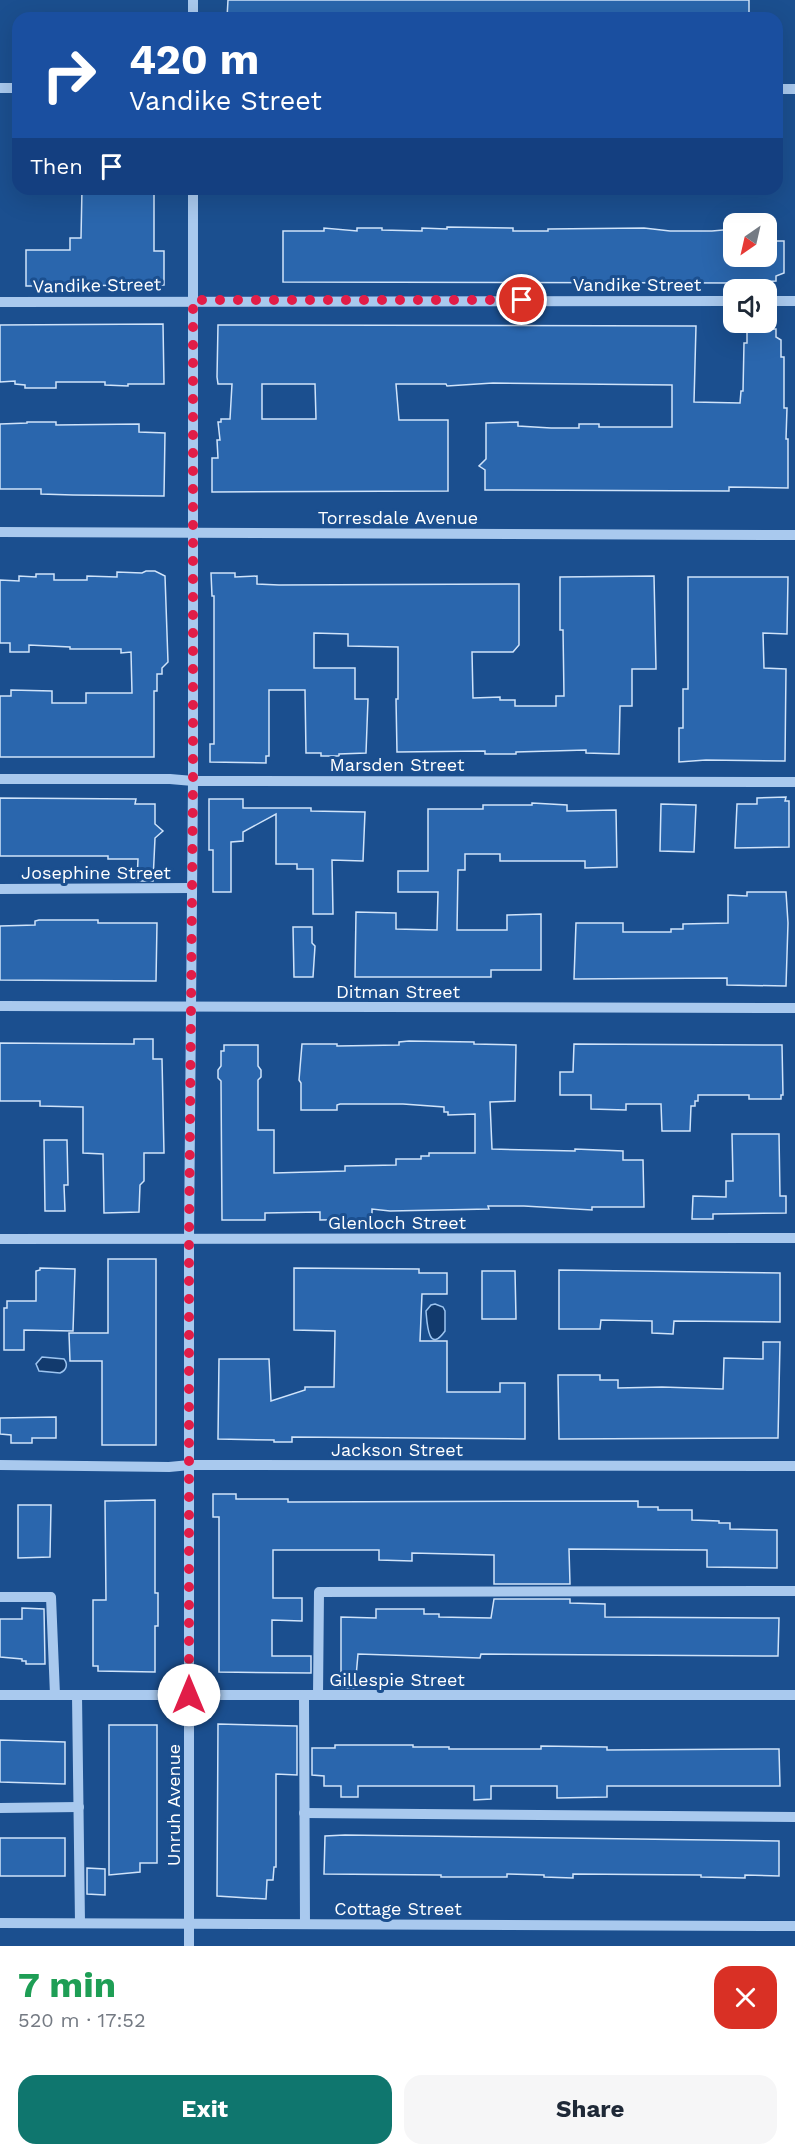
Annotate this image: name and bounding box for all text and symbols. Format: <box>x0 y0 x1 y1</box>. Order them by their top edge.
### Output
text: 420 m <box>129 35 259 84</box>
icon: right <box>30 36 108 114</box>
text: Vandike Street <box>129 85 322 117</box>
icon: arrive <box>95 150 128 183</box>
text: Then <box>30 154 83 179</box>
north arrow <box>723 213 777 267</box>
map controls <box>723 213 777 333</box>
street label: Vandike Street <box>33 273 162 297</box>
pin <box>496 274 547 325</box>
street label: Vandike Street <box>573 274 702 295</box>
button: sound <box>723 279 777 333</box>
icon: arrive <box>505 283 538 316</box>
street label: Torresdale Avenue <box>318 507 478 528</box>
street label: Marsden Street <box>329 754 465 775</box>
street label: Josephine Street <box>21 862 171 883</box>
street label: Ditman Street <box>336 981 460 1002</box>
street label: Glenloch Street <box>328 1212 466 1233</box>
street label: Jackson Street <box>331 1439 463 1460</box>
position arrow <box>157 1663 221 1727</box>
street label: Gillespie Street <box>329 1669 465 1690</box>
street label: Unruh Avenue <box>163 1744 184 1866</box>
street label: Cottage Street <box>334 1898 462 1919</box>
text: 7 min <box>18 1964 116 2006</box>
button: close <box>714 1966 777 2029</box>
text: 520 m · 17:52 <box>18 2008 146 2032</box>
button: Exit <box>18 2075 392 2144</box>
button: Share <box>404 2075 777 2144</box>

